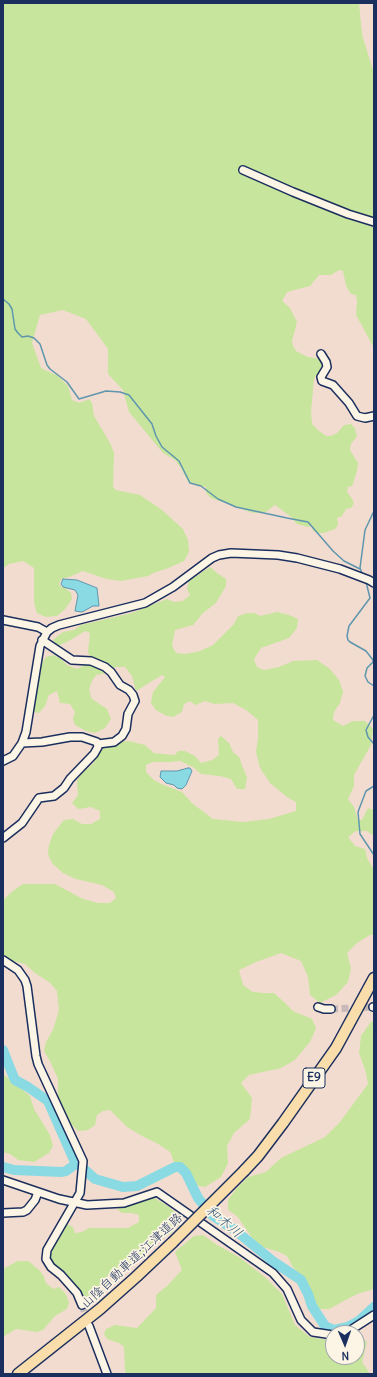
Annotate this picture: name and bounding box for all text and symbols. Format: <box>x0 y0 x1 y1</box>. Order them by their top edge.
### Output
road number: E9 <box>303 1068 325 1088</box>
water label: 和木川 <box>203 1202 245 1242</box>
street label: 山陰自動車道;江津道路 <box>78 1210 186 1312</box>
north arrow <box>325 1325 365 1365</box>
text: N <box>341 1349 349 1363</box>

